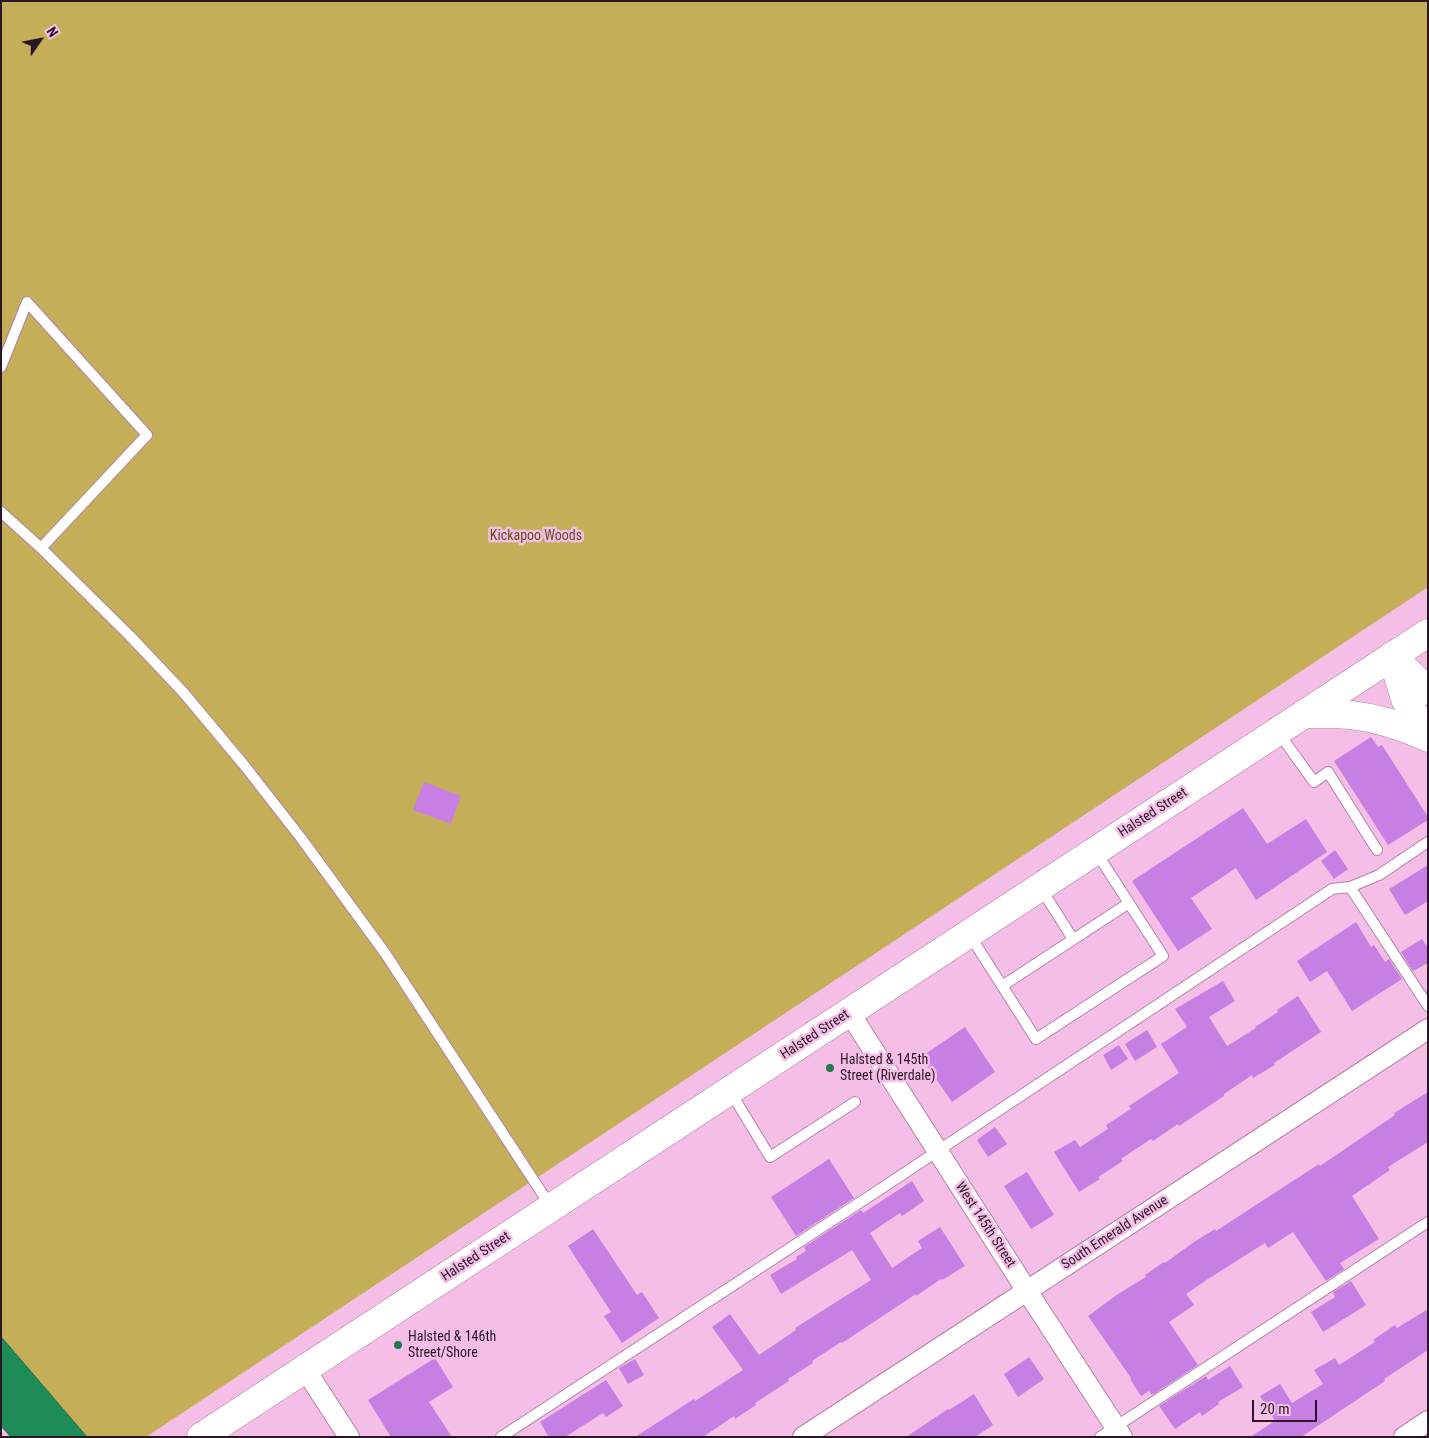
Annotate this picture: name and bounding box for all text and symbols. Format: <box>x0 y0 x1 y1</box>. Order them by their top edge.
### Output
north arrow <box>15 15 65 65</box>
text: N <box>44 24 62 40</box>
park label: Kickapoo Woods <box>490 528 582 544</box>
street label: Halsted Street <box>1115 785 1191 841</box>
street label: Halsted Street <box>777 1007 853 1063</box>
place label: Halsted & 145th Street (Riverdale) <box>840 1052 936 1084</box>
marker: Halsted & 145th Street (Riverdale) <box>824 1062 836 1074</box>
street label: West 145th Street <box>951 1179 1019 1271</box>
street label: South Emerald Avenue <box>1059 1192 1171 1274</box>
street label: Halsted Street <box>438 1229 514 1285</box>
place label: Halsted & 146th Street/Shore <box>408 1329 496 1361</box>
marker: Halsted & 146th Street/Shore <box>392 1339 404 1351</box>
scale bar <box>1254 1390 1319 1422</box>
text: 20 m <box>1260 1400 1290 1418</box>

